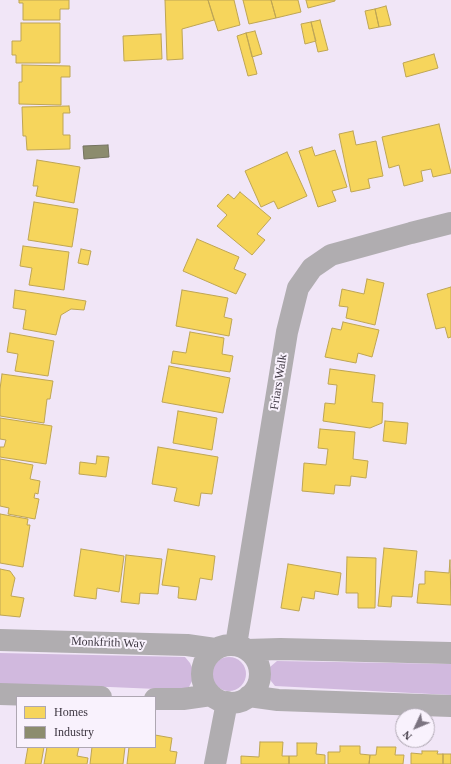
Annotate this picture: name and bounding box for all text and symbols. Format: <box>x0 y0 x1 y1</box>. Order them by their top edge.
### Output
street label: Friars Walk <box>268 353 290 411</box>
street label: Monkfrith Way <box>71 635 145 651</box>
legend <box>16 696 156 748</box>
text: Homes <box>54 705 88 719</box>
north arrow <box>395 708 435 748</box>
text: Industry <box>54 725 94 739</box>
text: N <box>400 729 414 743</box>

